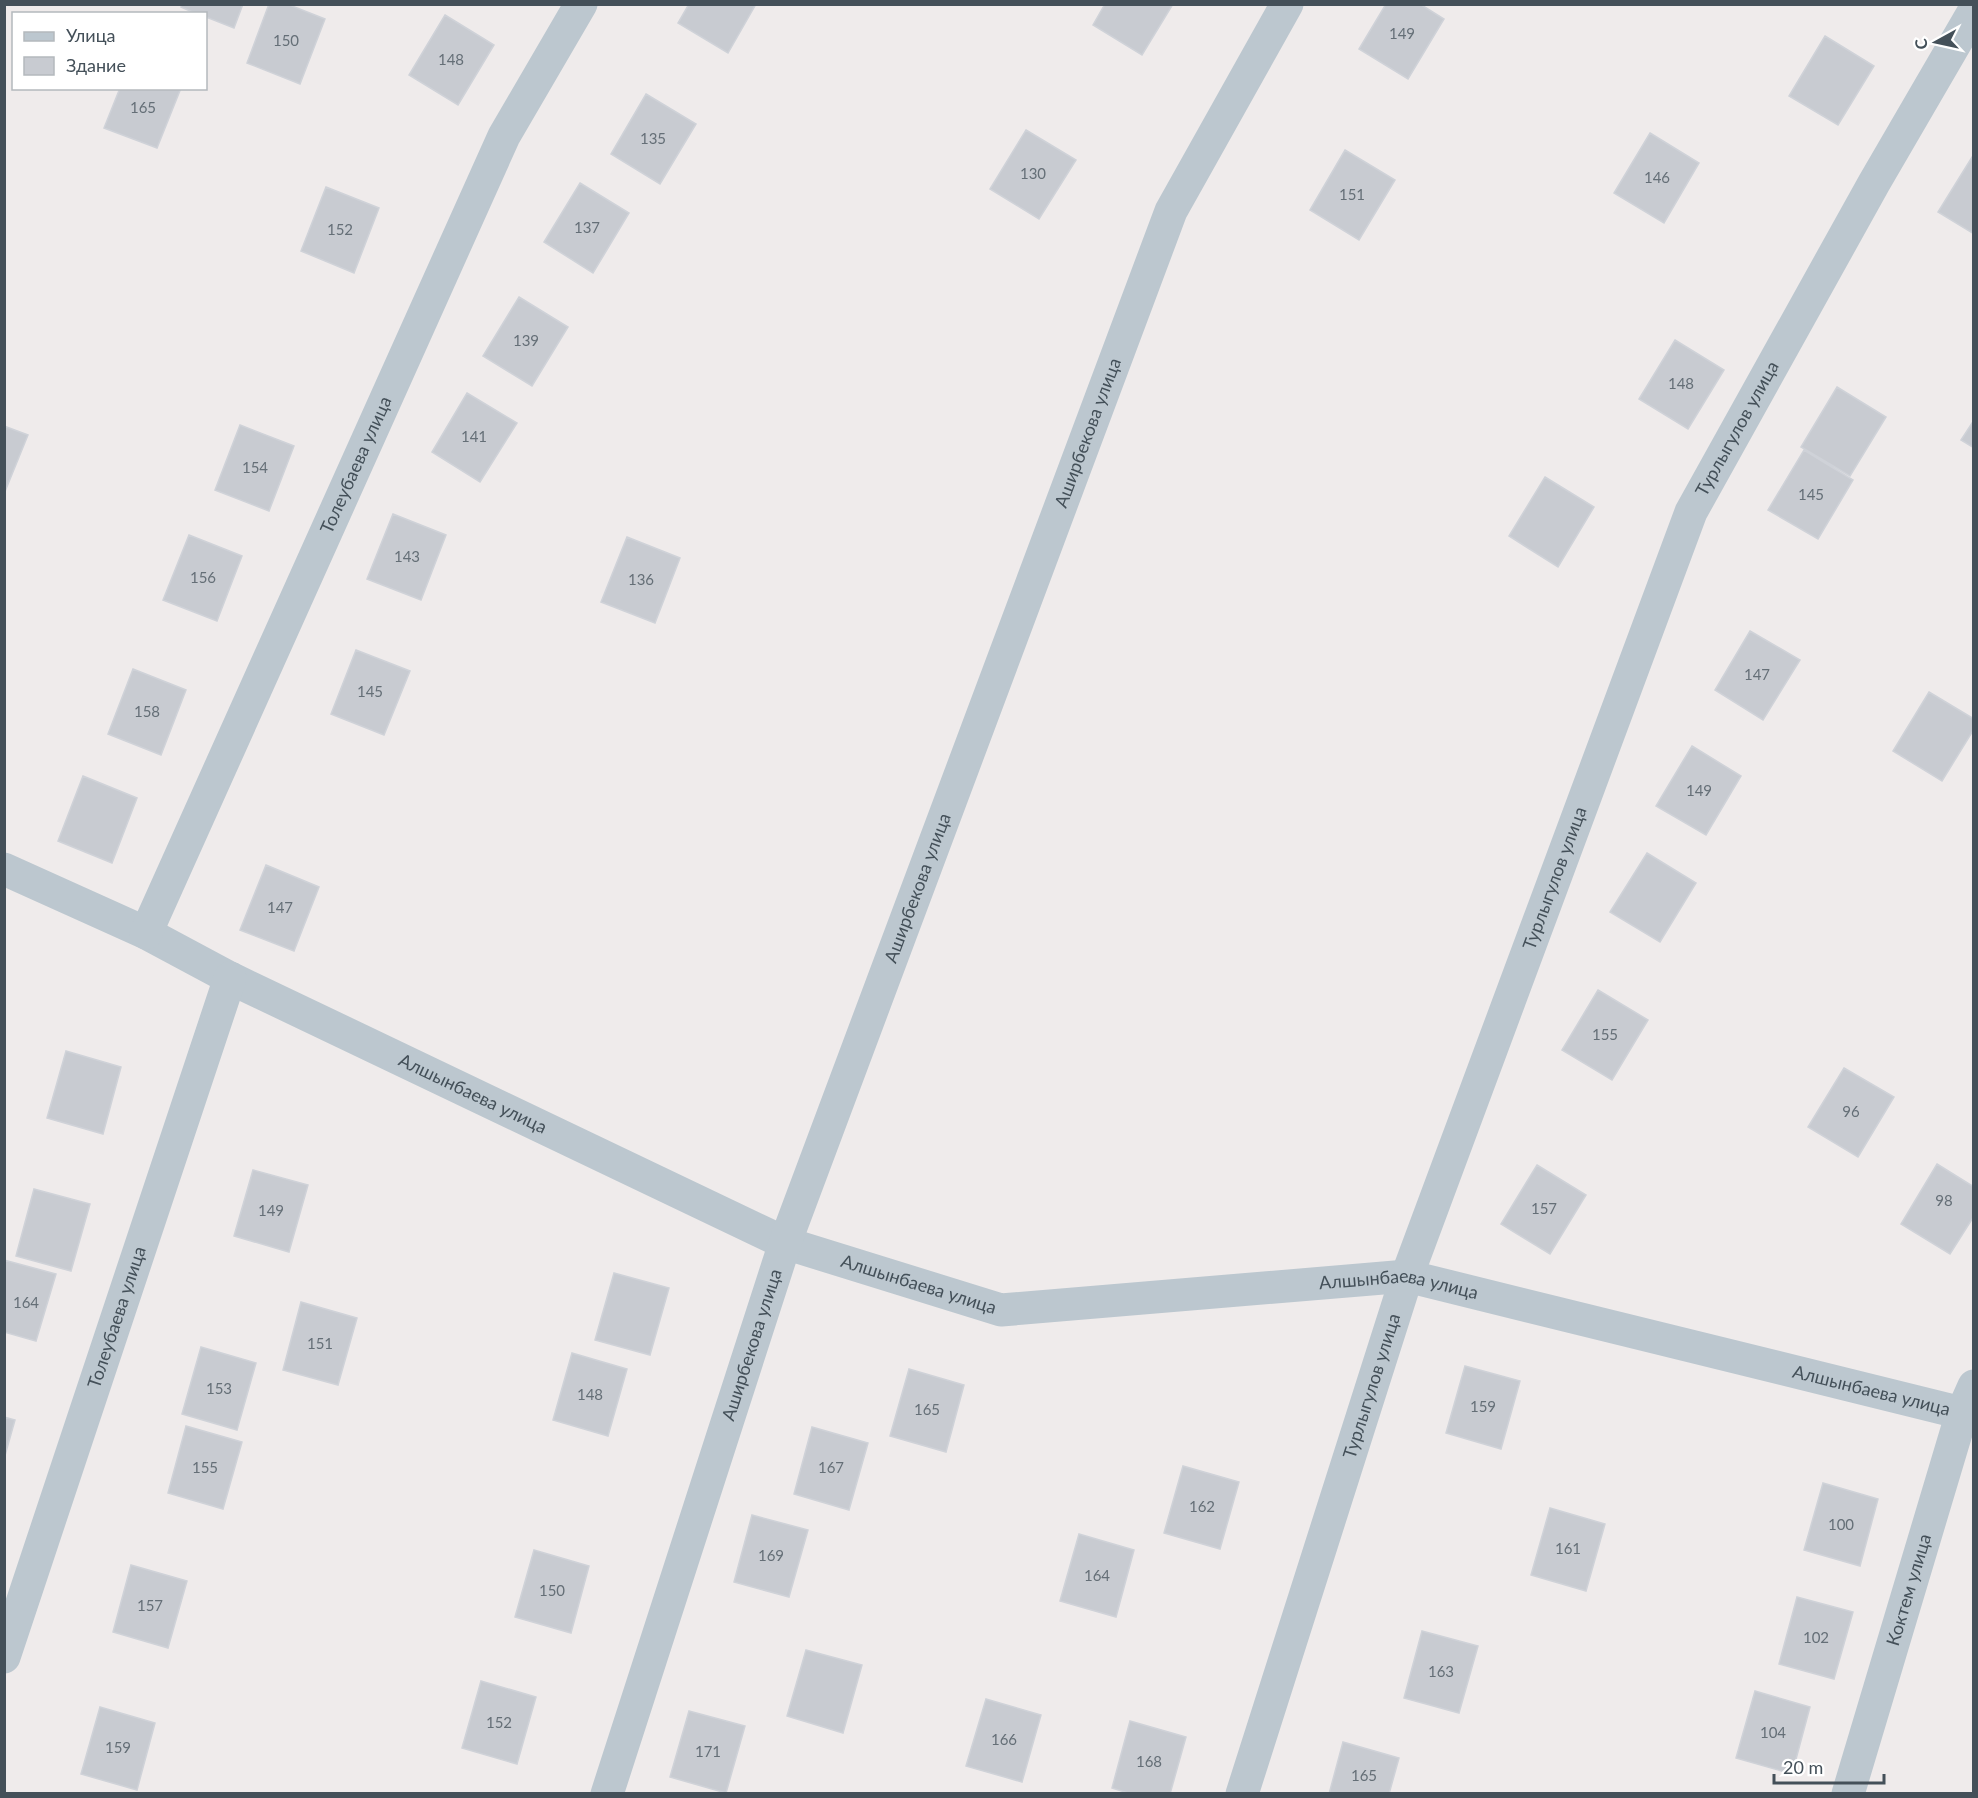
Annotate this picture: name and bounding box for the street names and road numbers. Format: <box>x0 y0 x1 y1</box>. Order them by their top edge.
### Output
street label: Аширбекова улица <box>1049 355 1125 510</box>
street label: Турлыгулов улица <box>1690 357 1783 500</box>
street label: Толеубаева улица <box>315 393 396 537</box>
street label: Турлыгулов улица <box>1517 803 1591 953</box>
street label: Аширбекова улица <box>879 810 955 966</box>
street label: Алшынбаева улица <box>396 1048 551 1138</box>
street label: Толеубаева улица <box>82 1243 150 1391</box>
street label: Алшынбаева улица <box>839 1249 999 1318</box>
street label: Алшынбаева улица <box>1318 1264 1481 1303</box>
street label: Аширбекова улица <box>716 1266 786 1423</box>
street label: Турлыгулов улица <box>1338 1311 1404 1461</box>
street label: Алшынбаева улица <box>1791 1360 1953 1420</box>
street label: Коктем улица <box>1881 1531 1935 1648</box>

